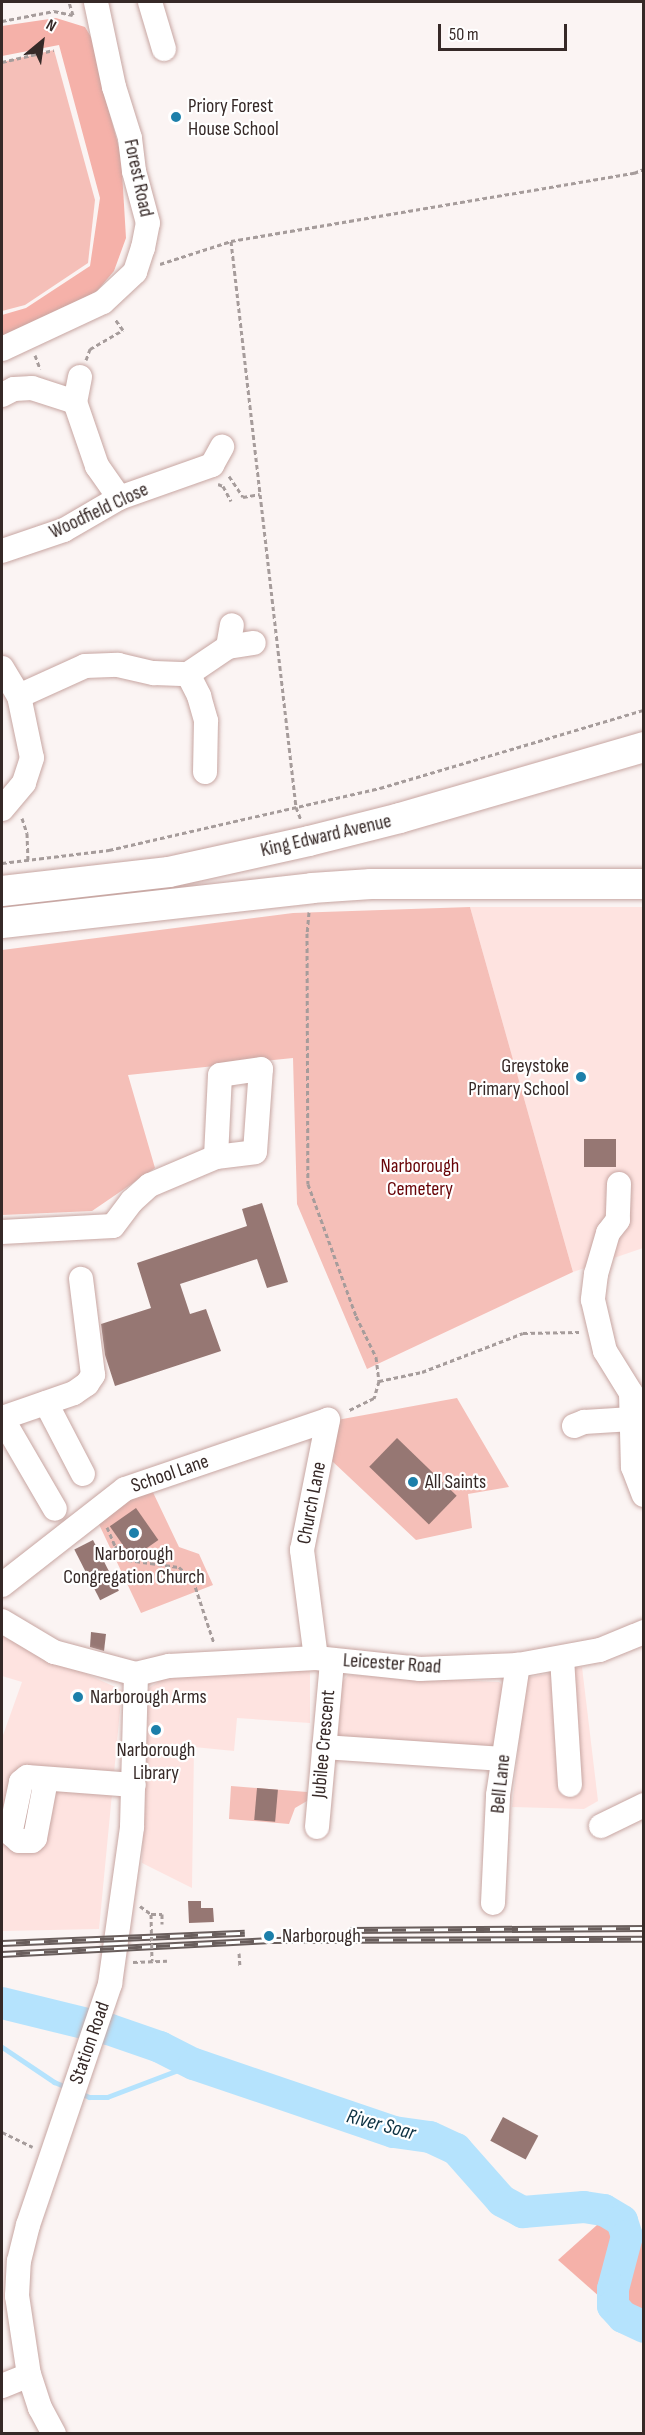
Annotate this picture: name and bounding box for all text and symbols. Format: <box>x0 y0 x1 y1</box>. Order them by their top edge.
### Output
north arrow <box>12 12 72 72</box>
scale bar <box>441 12 570 50</box>
text: N <box>43 15 59 36</box>
text: 50 m <box>449 24 479 45</box>
place label: Priory Forest House School <box>188 94 279 141</box>
marker: Priory Forest House School <box>169 110 183 124</box>
street label: Forest Road <box>118 137 158 219</box>
street label: Woodfield Close <box>46 478 152 544</box>
street label: King Edward Avenue <box>258 809 394 863</box>
place label: Greystoke Primary School <box>468 1054 569 1101</box>
marker: Greystoke Primary School <box>574 1070 588 1084</box>
park label: Narborough Cemetery <box>381 1155 459 1202</box>
street label: School Lane <box>128 1450 212 1498</box>
street label: Church Lane <box>292 1460 332 1546</box>
place label: All Saints <box>425 1470 486 1494</box>
marker: All Saints <box>406 1475 420 1489</box>
marker: Narborough Congregation Church <box>127 1526 141 1540</box>
place label: Narborough Congregation Church <box>63 1542 205 1589</box>
street label: Leicester Road <box>342 1649 442 1679</box>
place label: Narborough Arms <box>90 1685 207 1709</box>
street label: Jubilee Crescent <box>307 1689 341 1799</box>
marker: Narborough Arms <box>71 1690 85 1704</box>
marker: Narborough Library <box>149 1723 163 1737</box>
place label: Narborough Library <box>117 1739 195 1786</box>
street label: Bell Lane <box>486 1753 516 1815</box>
place label: Narborough <box>282 1924 361 1948</box>
marker: Narborough <box>260 1927 278 1945</box>
street label: Station Road <box>65 1999 115 2087</box>
water label: River Soar <box>344 2104 418 2146</box>

